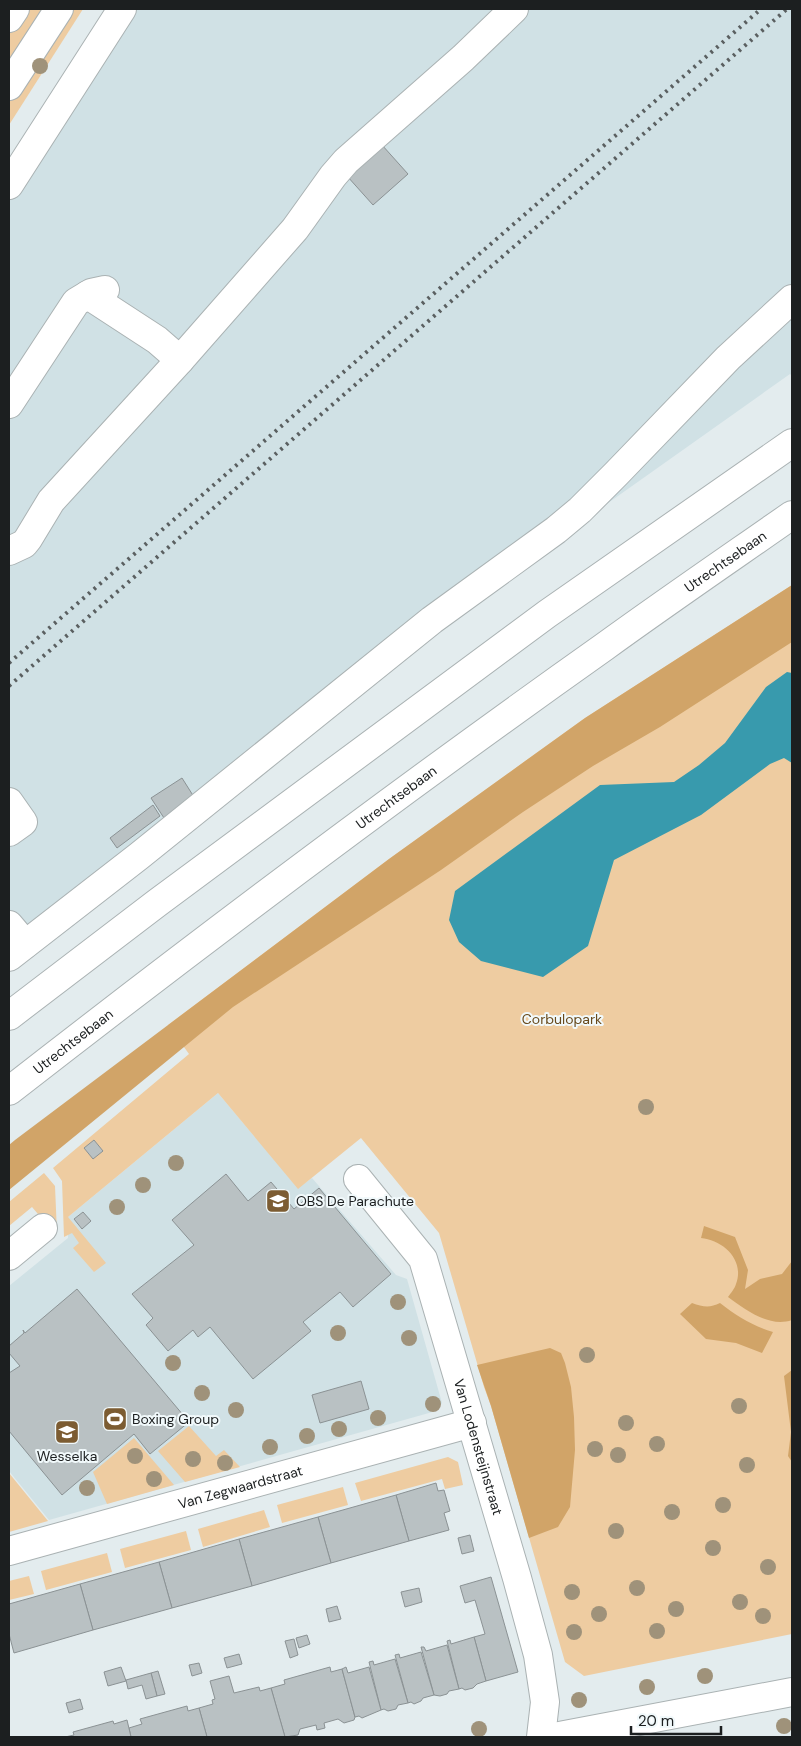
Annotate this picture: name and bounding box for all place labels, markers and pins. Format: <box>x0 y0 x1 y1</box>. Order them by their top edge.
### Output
school or university icon: OBS De Parachute <box>265 1188 291 1214</box>
place label: OBS De Parachute <box>296 1192 414 1210</box>
sports icon: Boxing Group <box>102 1406 128 1432</box>
place label: Boxing Group <box>132 1410 219 1428</box>
school or university icon: Wesselka <box>54 1419 80 1445</box>
place label: Wesselka <box>37 1447 97 1465</box>

